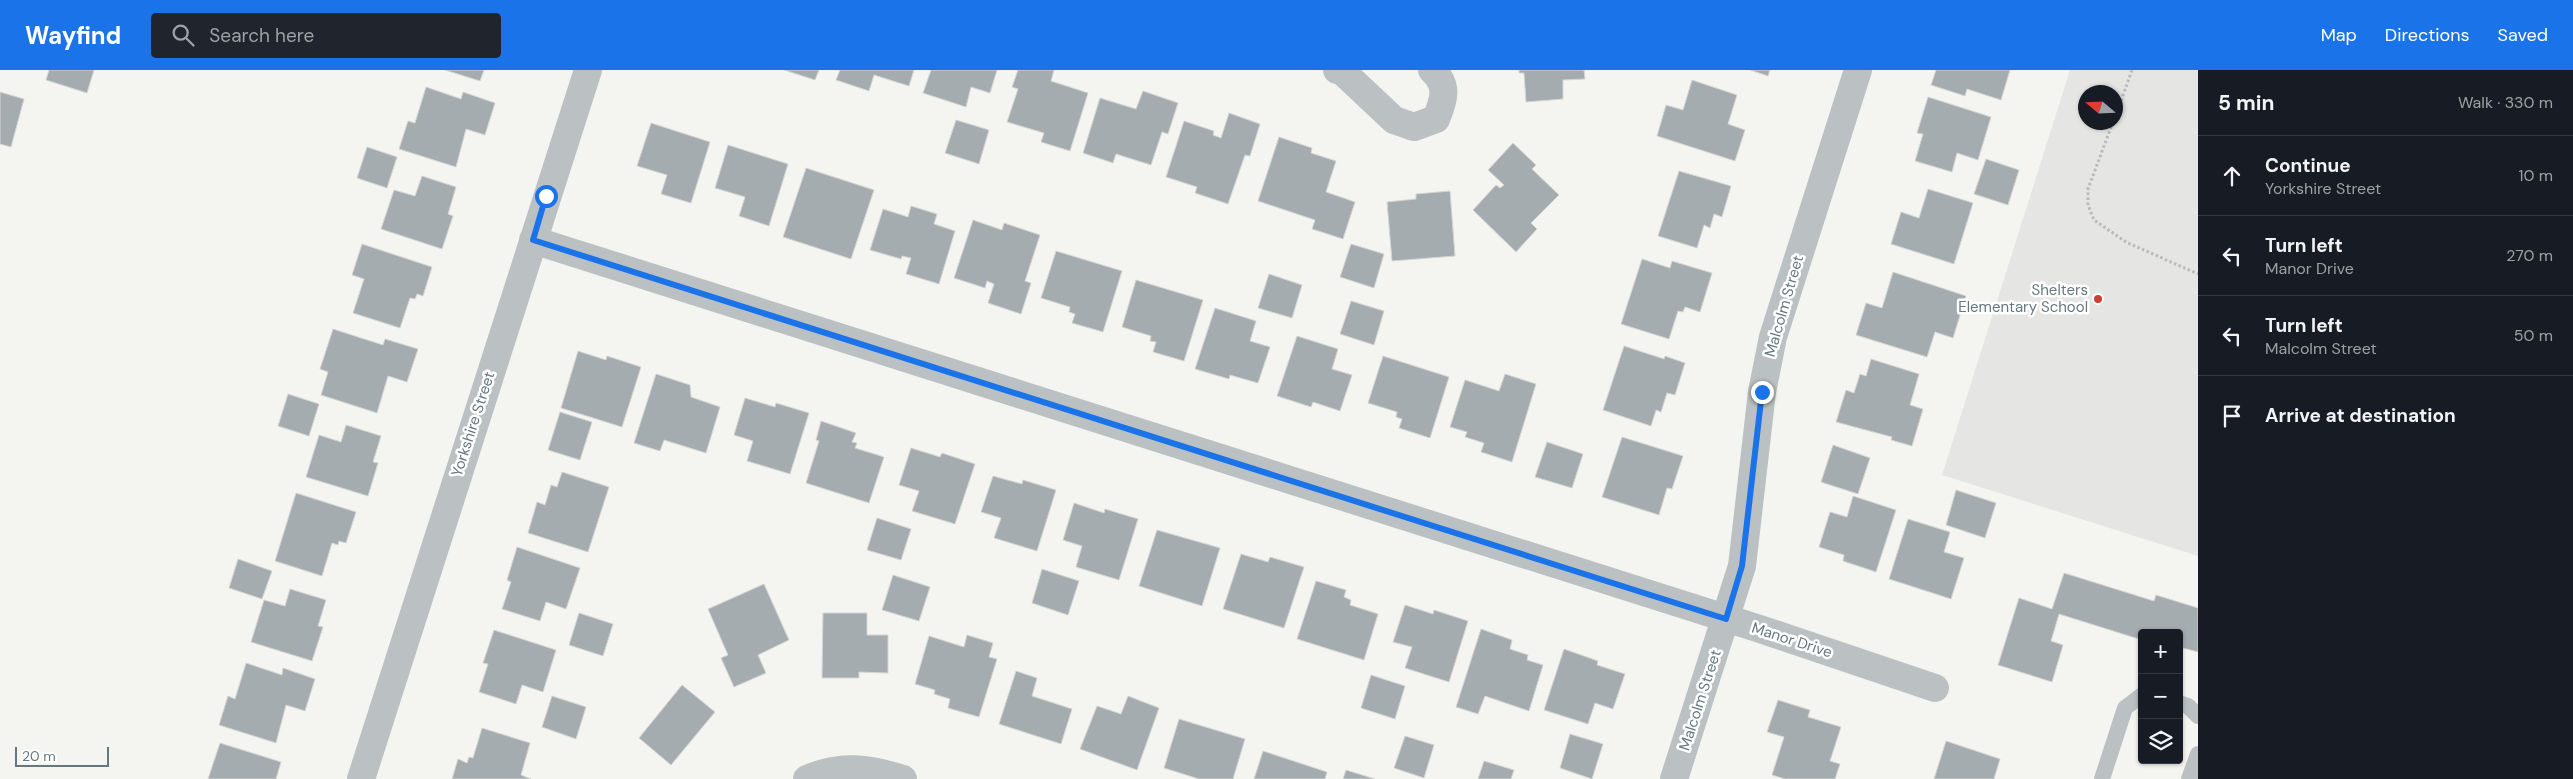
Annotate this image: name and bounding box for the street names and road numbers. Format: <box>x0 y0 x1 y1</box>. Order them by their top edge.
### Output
street label: Malcolm Street <box>1760 253 1808 359</box>
street label: Yorkshire Street <box>447 369 499 479</box>
street label: Manor Drive <box>1749 618 1835 662</box>
street label: Malcolm Street <box>1674 647 1726 753</box>

